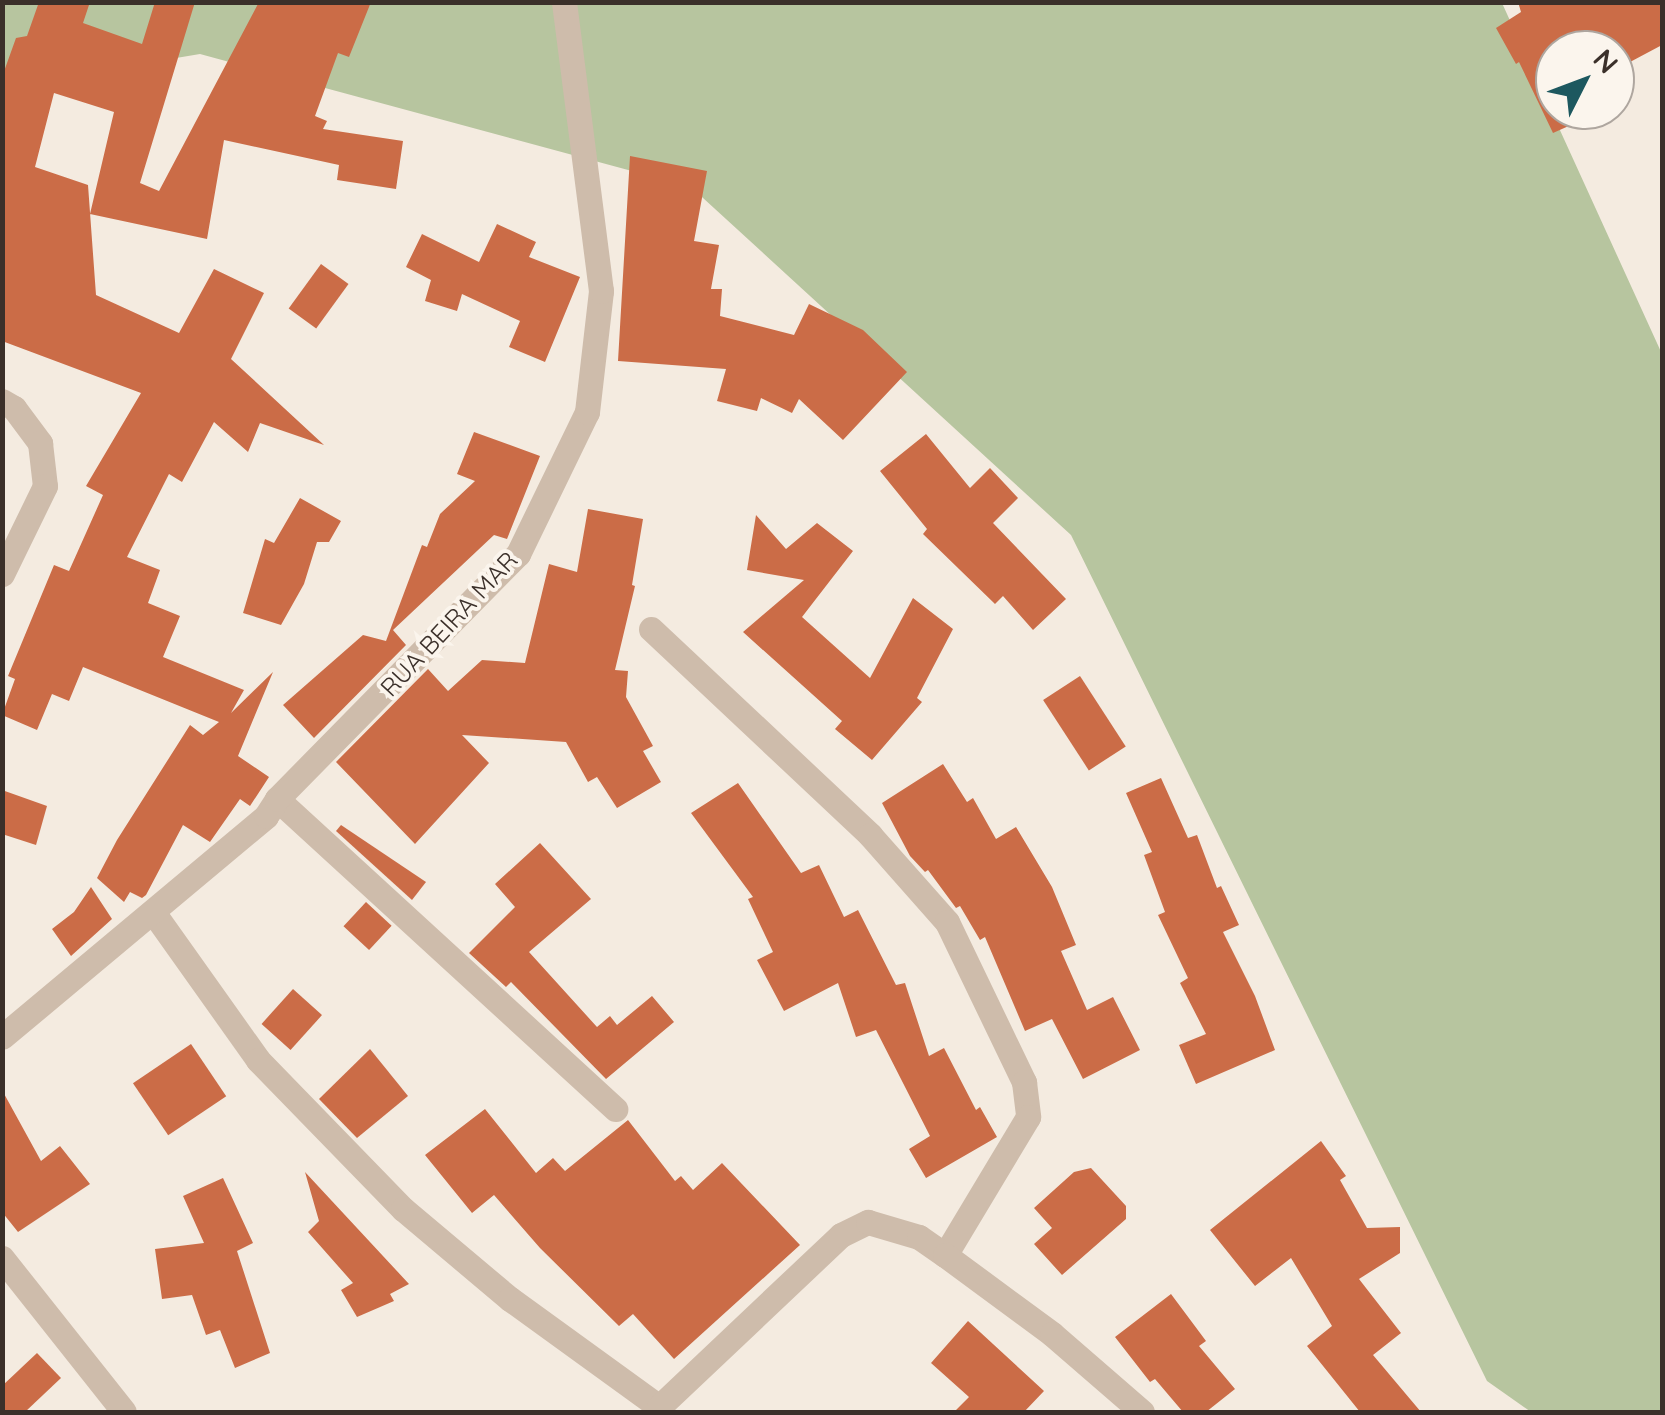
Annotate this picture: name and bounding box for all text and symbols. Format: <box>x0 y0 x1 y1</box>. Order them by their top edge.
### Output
north arrow <box>1535 30 1635 130</box>
text: N <box>1586 42 1626 80</box>
street label: RUA BEIRA MAR <box>374 545 524 703</box>

